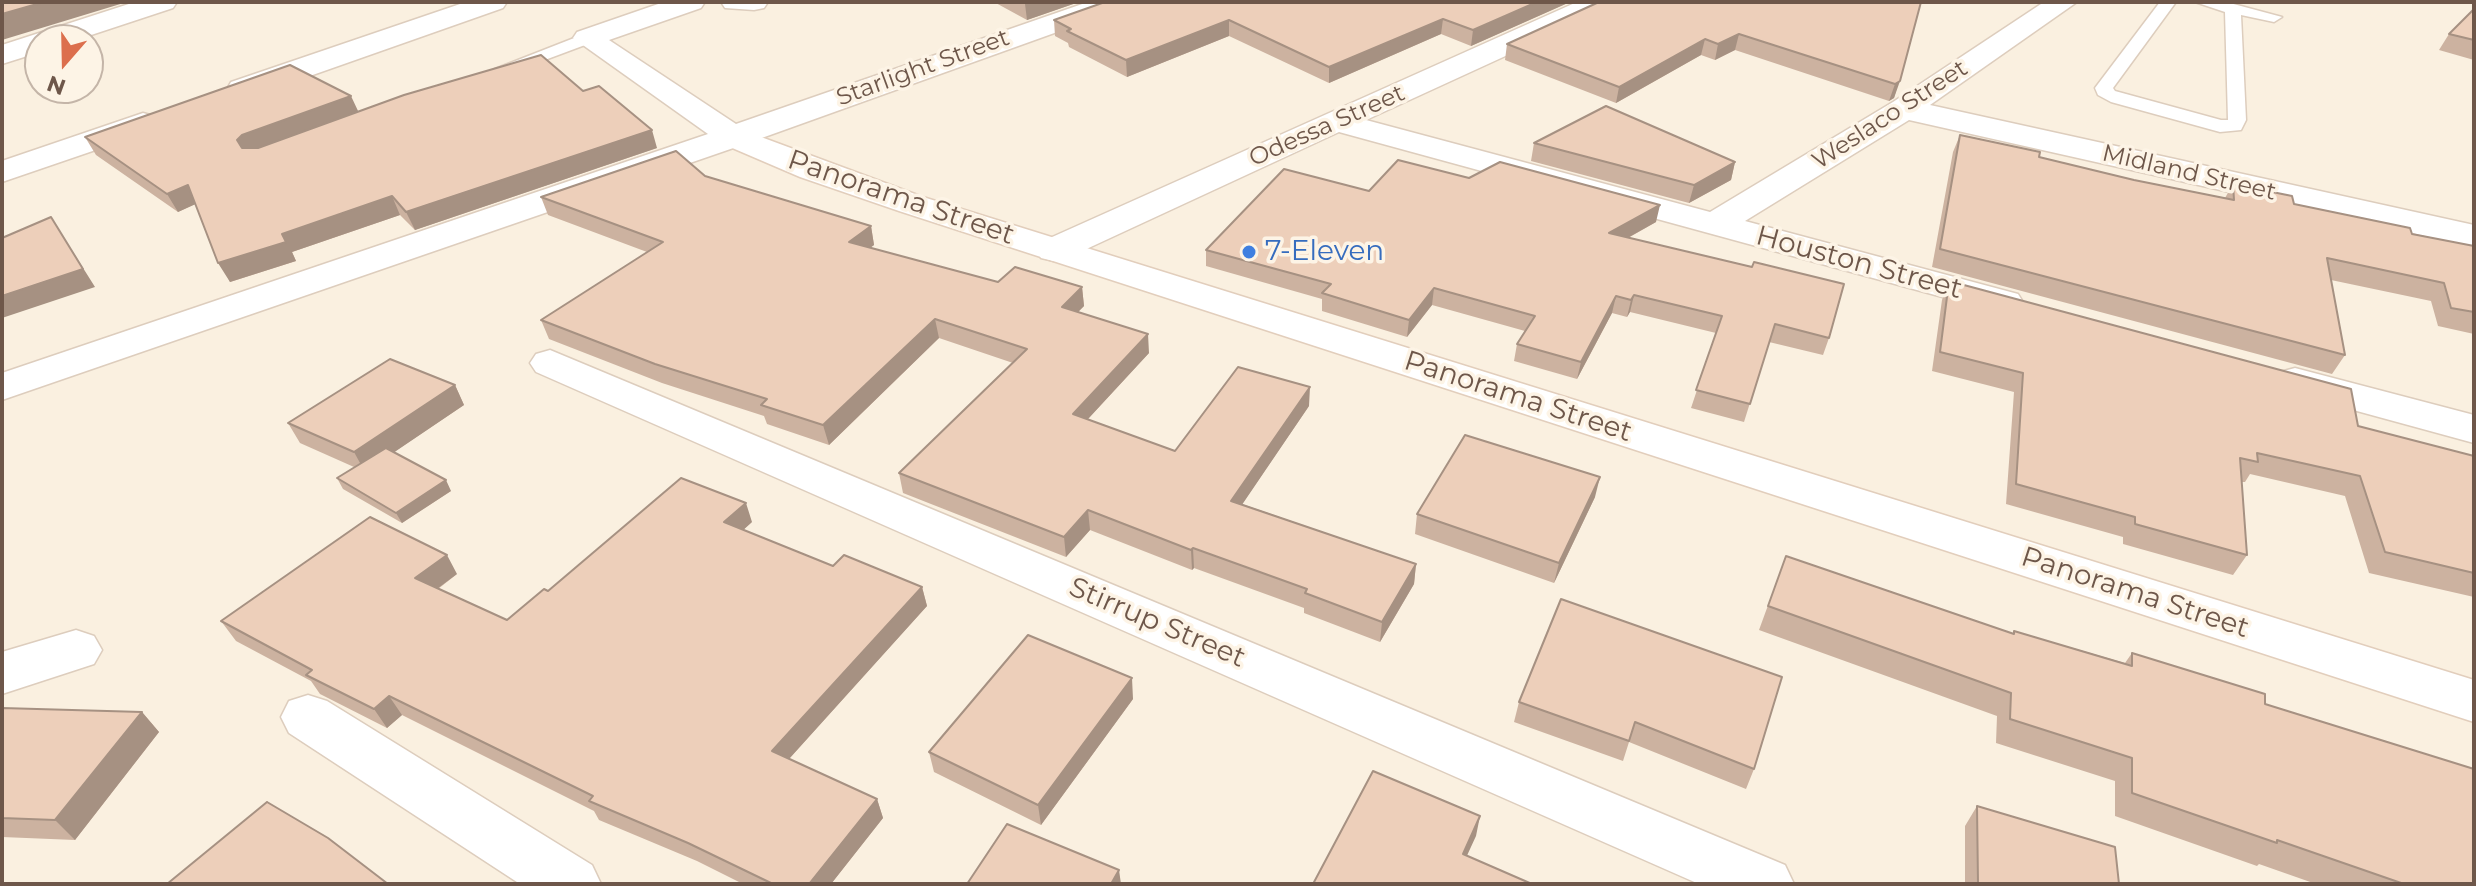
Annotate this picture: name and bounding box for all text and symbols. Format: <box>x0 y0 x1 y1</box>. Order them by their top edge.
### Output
street label: Starlight Street <box>833 23 1013 113</box>
north arrow <box>24 24 104 104</box>
street label: Weslaco Street <box>1807 54 1973 176</box>
text: N <box>43 69 69 101</box>
street label: Odessa Street <box>1245 79 1409 173</box>
street label: Midland Street <box>2099 139 2279 207</box>
street label: Panorama Street <box>783 143 1019 253</box>
street label: Houston Street <box>1752 219 1966 307</box>
place label: 7-Eleven <box>1265 235 1384 269</box>
marker: 7-Eleven <box>1240 243 1258 261</box>
street label: Panorama Street <box>1400 344 1636 450</box>
street label: Panorama Street <box>2017 540 2253 646</box>
street label: Stirrup Street <box>1064 571 1250 675</box>

